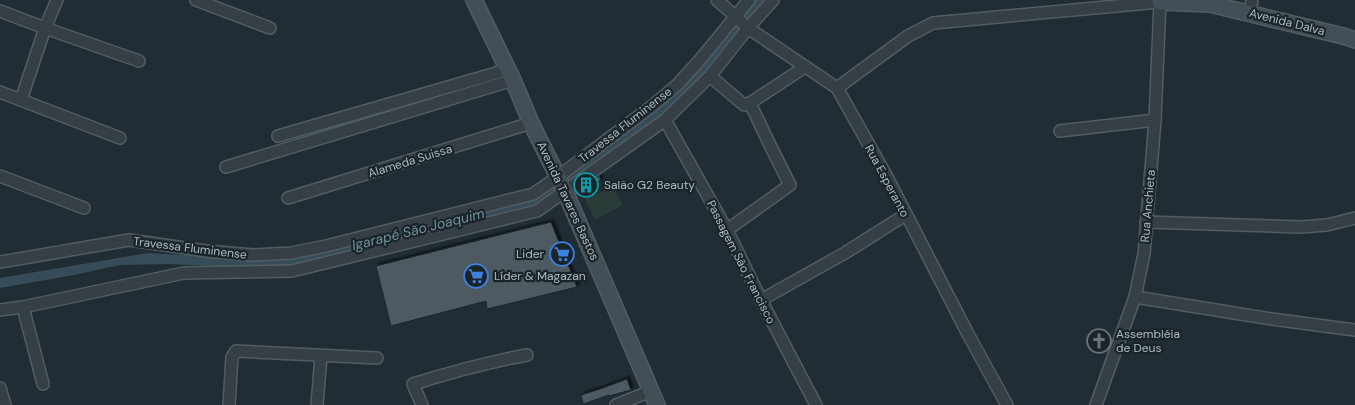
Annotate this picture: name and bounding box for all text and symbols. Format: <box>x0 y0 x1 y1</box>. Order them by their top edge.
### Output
street label: Avenida Dalva <box>1248 5 1326 39</box>
street label: Travessa Fluminense <box>575 83 675 167</box>
street label: Avenida Tavares Bastos <box>533 139 603 263</box>
street label: Alameda Suissa <box>366 141 454 181</box>
street label: Rua Esperanto <box>861 142 913 220</box>
street label: Rua Anchieta <box>1137 169 1159 243</box>
building icon: Salão G2 Beauty <box>573 172 599 198</box>
place label: Salão G2 Beauty <box>604 177 695 193</box>
street label: Passagem São Francisco <box>703 197 779 327</box>
water label: Igarapé São Joaquim <box>350 204 486 254</box>
street label: Travessa Fluminense <box>132 233 248 263</box>
supermarket icon: Lider <box>549 241 575 267</box>
place label: Lider <box>516 246 545 262</box>
supermarket icon: Líder & Magazan <box>463 263 489 289</box>
place label: Líder & Magazan <box>494 268 586 284</box>
place label: Assembléia de Deus <box>1116 326 1180 356</box>
church icon: Assembléia de Deus <box>1086 328 1112 354</box>

